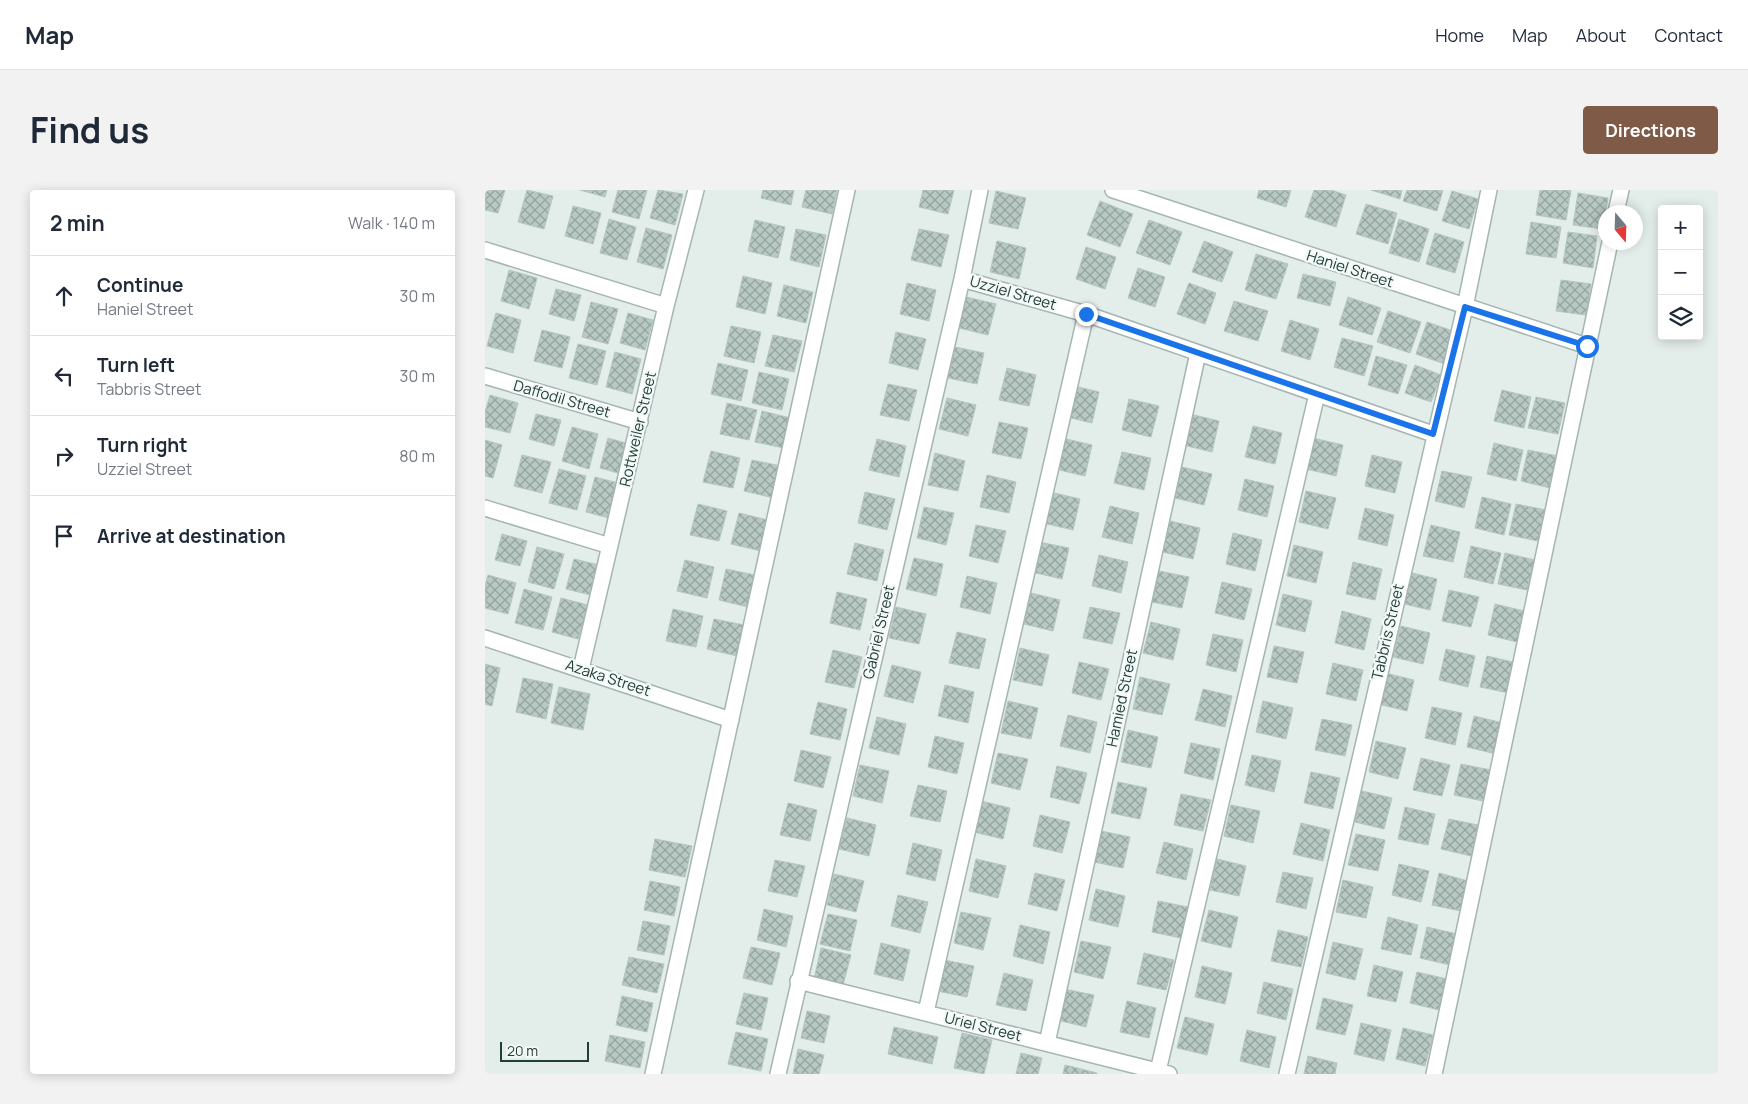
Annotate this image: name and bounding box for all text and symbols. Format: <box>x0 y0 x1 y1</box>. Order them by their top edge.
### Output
text: Map <box>25 18 74 51</box>
text: Home <box>1435 23 1484 47</box>
text: Map <box>1512 23 1548 47</box>
text: About <box>1576 23 1626 47</box>
text: Contact <box>1654 23 1723 47</box>
text: Find us <box>30 106 149 154</box>
button: Directions <box>1583 106 1718 154</box>
north arrow <box>1598 205 1643 250</box>
map controls <box>1658 205 1703 340</box>
button: + <box>1658 205 1703 250</box>
text: 2 min <box>50 209 105 237</box>
text: Walk · 140 m <box>348 212 435 234</box>
street label: Haniel Street <box>1304 245 1396 292</box>
button: − <box>1658 250 1703 295</box>
street label: Uzziel Street <box>967 270 1059 315</box>
text: Continue <box>97 272 183 298</box>
icon: ahead <box>50 282 78 310</box>
text: 30 m <box>400 285 435 307</box>
button: layers <box>1658 295 1703 340</box>
text: Haniel Street <box>97 298 193 320</box>
route end <box>1075 303 1098 326</box>
route start <box>1576 335 1599 358</box>
text: Turn left <box>97 352 175 378</box>
icon: left <box>50 362 78 390</box>
text: 30 m <box>400 365 435 387</box>
street label: Rottweiler Street <box>614 369 661 489</box>
street label: Daffodil Street <box>511 375 613 422</box>
text: Tabbris Street <box>97 378 201 400</box>
text: Turn right <box>97 432 187 458</box>
icon: right <box>50 442 78 470</box>
text: 80 m <box>399 445 435 467</box>
text: Uzziel Street <box>97 458 192 480</box>
icon: arrive <box>50 522 78 550</box>
text: Arrive at destination <box>97 523 286 549</box>
street label: Tabbris Street <box>1366 582 1409 682</box>
street label: Gabriel Street <box>857 583 900 681</box>
street label: Hamied Street <box>1101 647 1142 749</box>
street label: Azaka Street <box>563 654 653 701</box>
street label: Uriel Street <box>942 1007 1024 1046</box>
scale bar <box>500 1039 589 1062</box>
text: 20 m <box>507 1041 538 1060</box>

